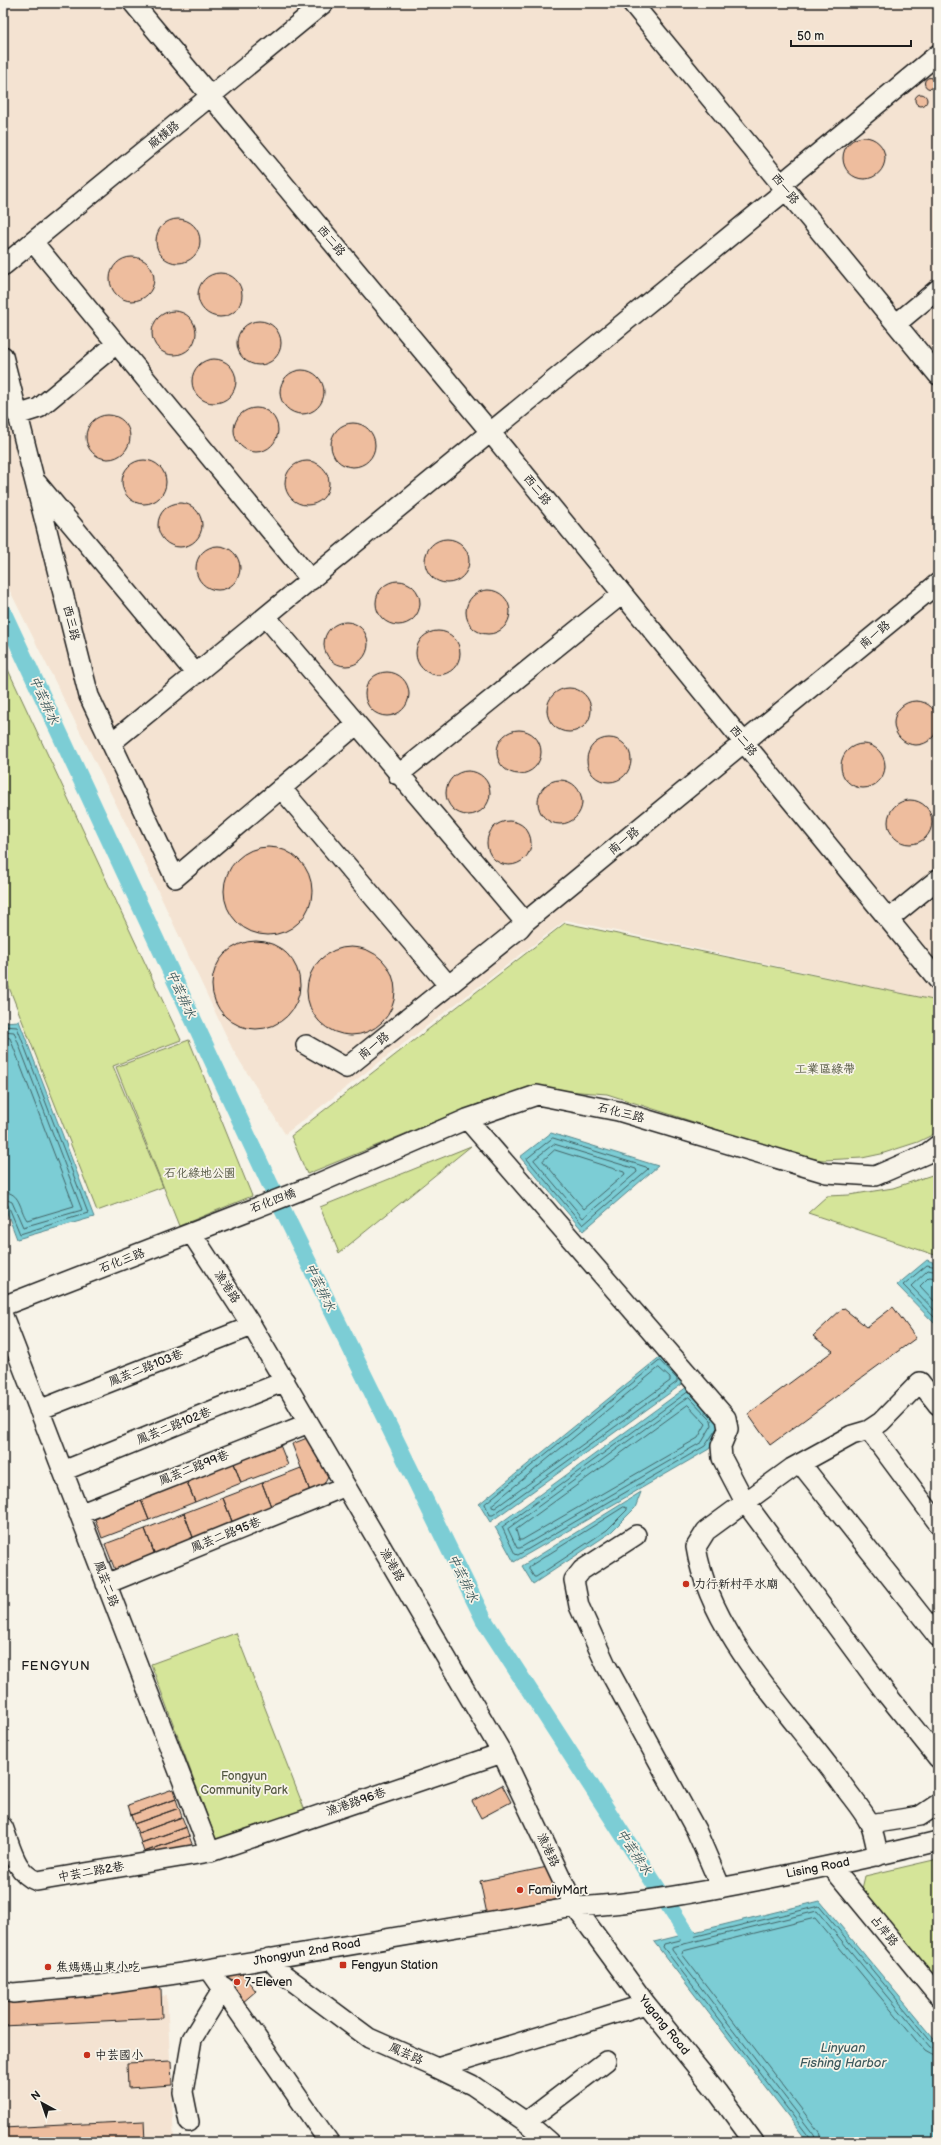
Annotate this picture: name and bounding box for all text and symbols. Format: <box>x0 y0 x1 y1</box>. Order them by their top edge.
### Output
scale bar <box>791 22 911 48</box>
text: 50 m <box>797 29 824 44</box>
street label: 廠橫路 <box>145 118 183 152</box>
street label: 西一路 <box>768 170 802 208</box>
street label: 西二路 <box>314 222 348 260</box>
street label: 西二路 <box>520 471 554 509</box>
street label: 西三路 <box>59 604 83 642</box>
street label: 南一路 <box>856 618 894 652</box>
water label: 中芸排水 <box>26 673 63 728</box>
street label: 西二路 <box>726 722 760 760</box>
street label: 南一路 <box>605 824 643 858</box>
water label: 中芸排水 <box>163 967 200 1022</box>
street label: 南一路 <box>355 1029 393 1063</box>
park label: 工業區綠帶 <box>795 1062 855 1077</box>
street label: 石化三路 <box>596 1100 646 1126</box>
park label: 石化綠地公園 <box>164 1166 236 1181</box>
street label: 石化四橋 <box>248 1185 298 1217</box>
street label: 石化三路 <box>97 1245 147 1277</box>
water label: 中芸排水 <box>301 1260 339 1315</box>
street label: 漁港路 <box>211 1268 243 1306</box>
street label: 鳳芸二路103巷 <box>107 1346 185 1390</box>
street label: 鳳芸二路102巷 <box>135 1404 213 1448</box>
street label: 鳳芸二路99巷 <box>157 1447 231 1489</box>
street label: 鳳芸二路95巷 <box>189 1514 263 1556</box>
street label: 漁港路 <box>377 1546 407 1584</box>
water label: 中芸排水 <box>444 1551 482 1606</box>
street label: 鳳芸二路 <box>90 1559 122 1609</box>
place label: 力行新村平水廟 <box>694 1577 778 1592</box>
marker: 力行新村平水廟 <box>681 1579 691 1589</box>
district label: FENGYUN <box>21 1658 91 1674</box>
park label: Fongyun Community Park <box>200 1769 288 1798</box>
street label: 漁港路96巷 <box>324 1785 388 1819</box>
water label: 中芸排水 <box>613 1826 655 1879</box>
street label: 漁港路 <box>534 1831 562 1869</box>
street label: Lising Road <box>785 1854 851 1882</box>
street label: 中芸二路2巷 <box>57 1859 125 1885</box>
place label: FamilyMart <box>528 1883 588 1898</box>
marker: FamilyMart <box>515 1885 525 1895</box>
street label: 占岸路 <box>867 1912 901 1950</box>
street label: Jhongyun 2nd Road <box>252 1935 362 1969</box>
place label: Fengyun Station <box>351 1958 438 1973</box>
place label: 焦媽媽山東小吃 <box>56 1960 140 1975</box>
marker: Fengyun Station <box>338 1960 348 1970</box>
marker: 焦媽媽山東小吃 <box>43 1962 53 1972</box>
place label: 7-Eleven <box>245 1975 293 1990</box>
marker: 7-Eleven <box>232 1977 242 1987</box>
street label: Yugang Road <box>635 1991 693 2058</box>
street label: 鳳芸路 <box>386 2040 426 2068</box>
water label: Linyuan Fishing Harbor <box>800 2040 887 2071</box>
place label: 中芸國小 <box>95 2048 143 2063</box>
marker: 中芸國小 <box>82 2050 92 2060</box>
north arrow <box>22 2083 62 2123</box>
text: N <box>29 2088 43 2103</box>

